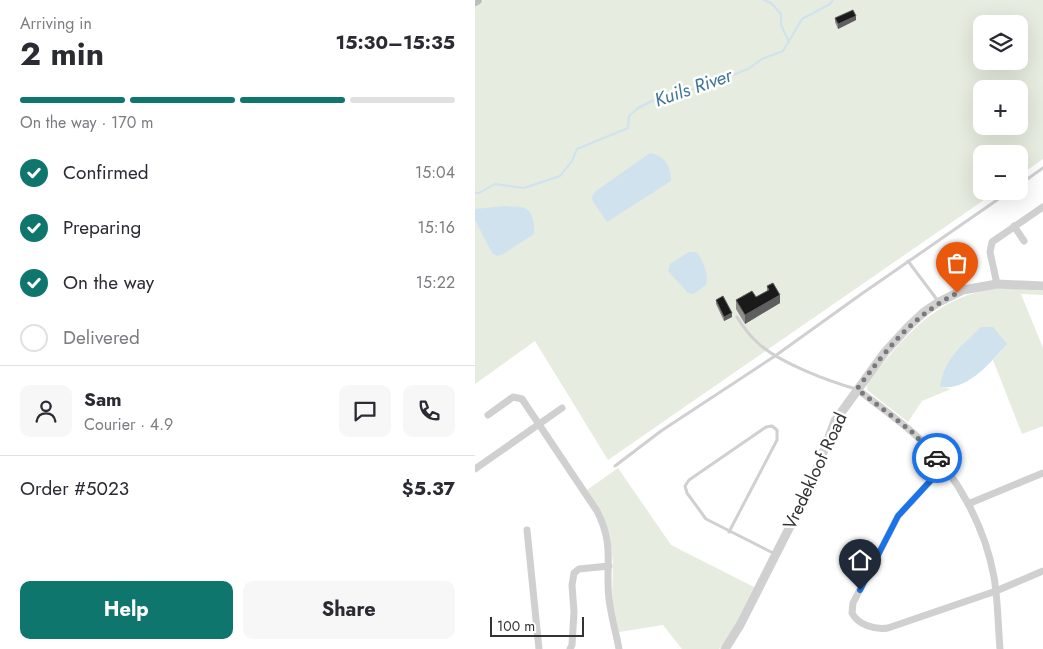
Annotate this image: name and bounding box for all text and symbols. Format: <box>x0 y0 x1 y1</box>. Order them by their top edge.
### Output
text: Arriving in <box>20 12 92 35</box>
map controls <box>973 15 1028 200</box>
button: layers <box>973 15 1028 70</box>
text: 15:30–15:35 <box>336 29 455 56</box>
text: 2 min <box>20 31 104 77</box>
water label: Kuils River <box>651 61 737 113</box>
button: + <box>973 80 1028 135</box>
text: On the way · 170 m <box>20 111 154 134</box>
button: − <box>973 145 1028 200</box>
icon: check <box>20 159 48 187</box>
text: Confirmed <box>63 159 149 186</box>
text: 15:04 <box>415 161 455 184</box>
icon: check <box>20 214 48 242</box>
text: Preparing <box>63 214 141 241</box>
text: 15:16 <box>418 216 455 239</box>
pin <box>936 242 978 293</box>
icon: bag <box>943 249 971 277</box>
icon: check <box>20 269 48 297</box>
text: On the way <box>63 269 154 296</box>
text: 15:22 <box>416 271 455 294</box>
text: Delivered <box>63 324 140 351</box>
button: person <box>20 385 72 437</box>
button: chat <box>339 385 391 437</box>
button: phone <box>403 385 455 437</box>
text: Sam <box>84 386 122 413</box>
street label: Vredekloof Road <box>777 408 853 534</box>
text: Courier · 4.9 <box>84 413 173 436</box>
courier <box>912 433 962 483</box>
icon: car <box>923 444 951 472</box>
text: Order #5023 <box>20 475 129 502</box>
text: $5.37 <box>402 475 455 502</box>
pin <box>839 539 881 590</box>
icon: home <box>846 546 874 574</box>
button: Help <box>20 581 233 639</box>
button: Share <box>243 581 455 639</box>
scale bar <box>490 614 584 637</box>
text: 100 m <box>497 616 535 636</box>

